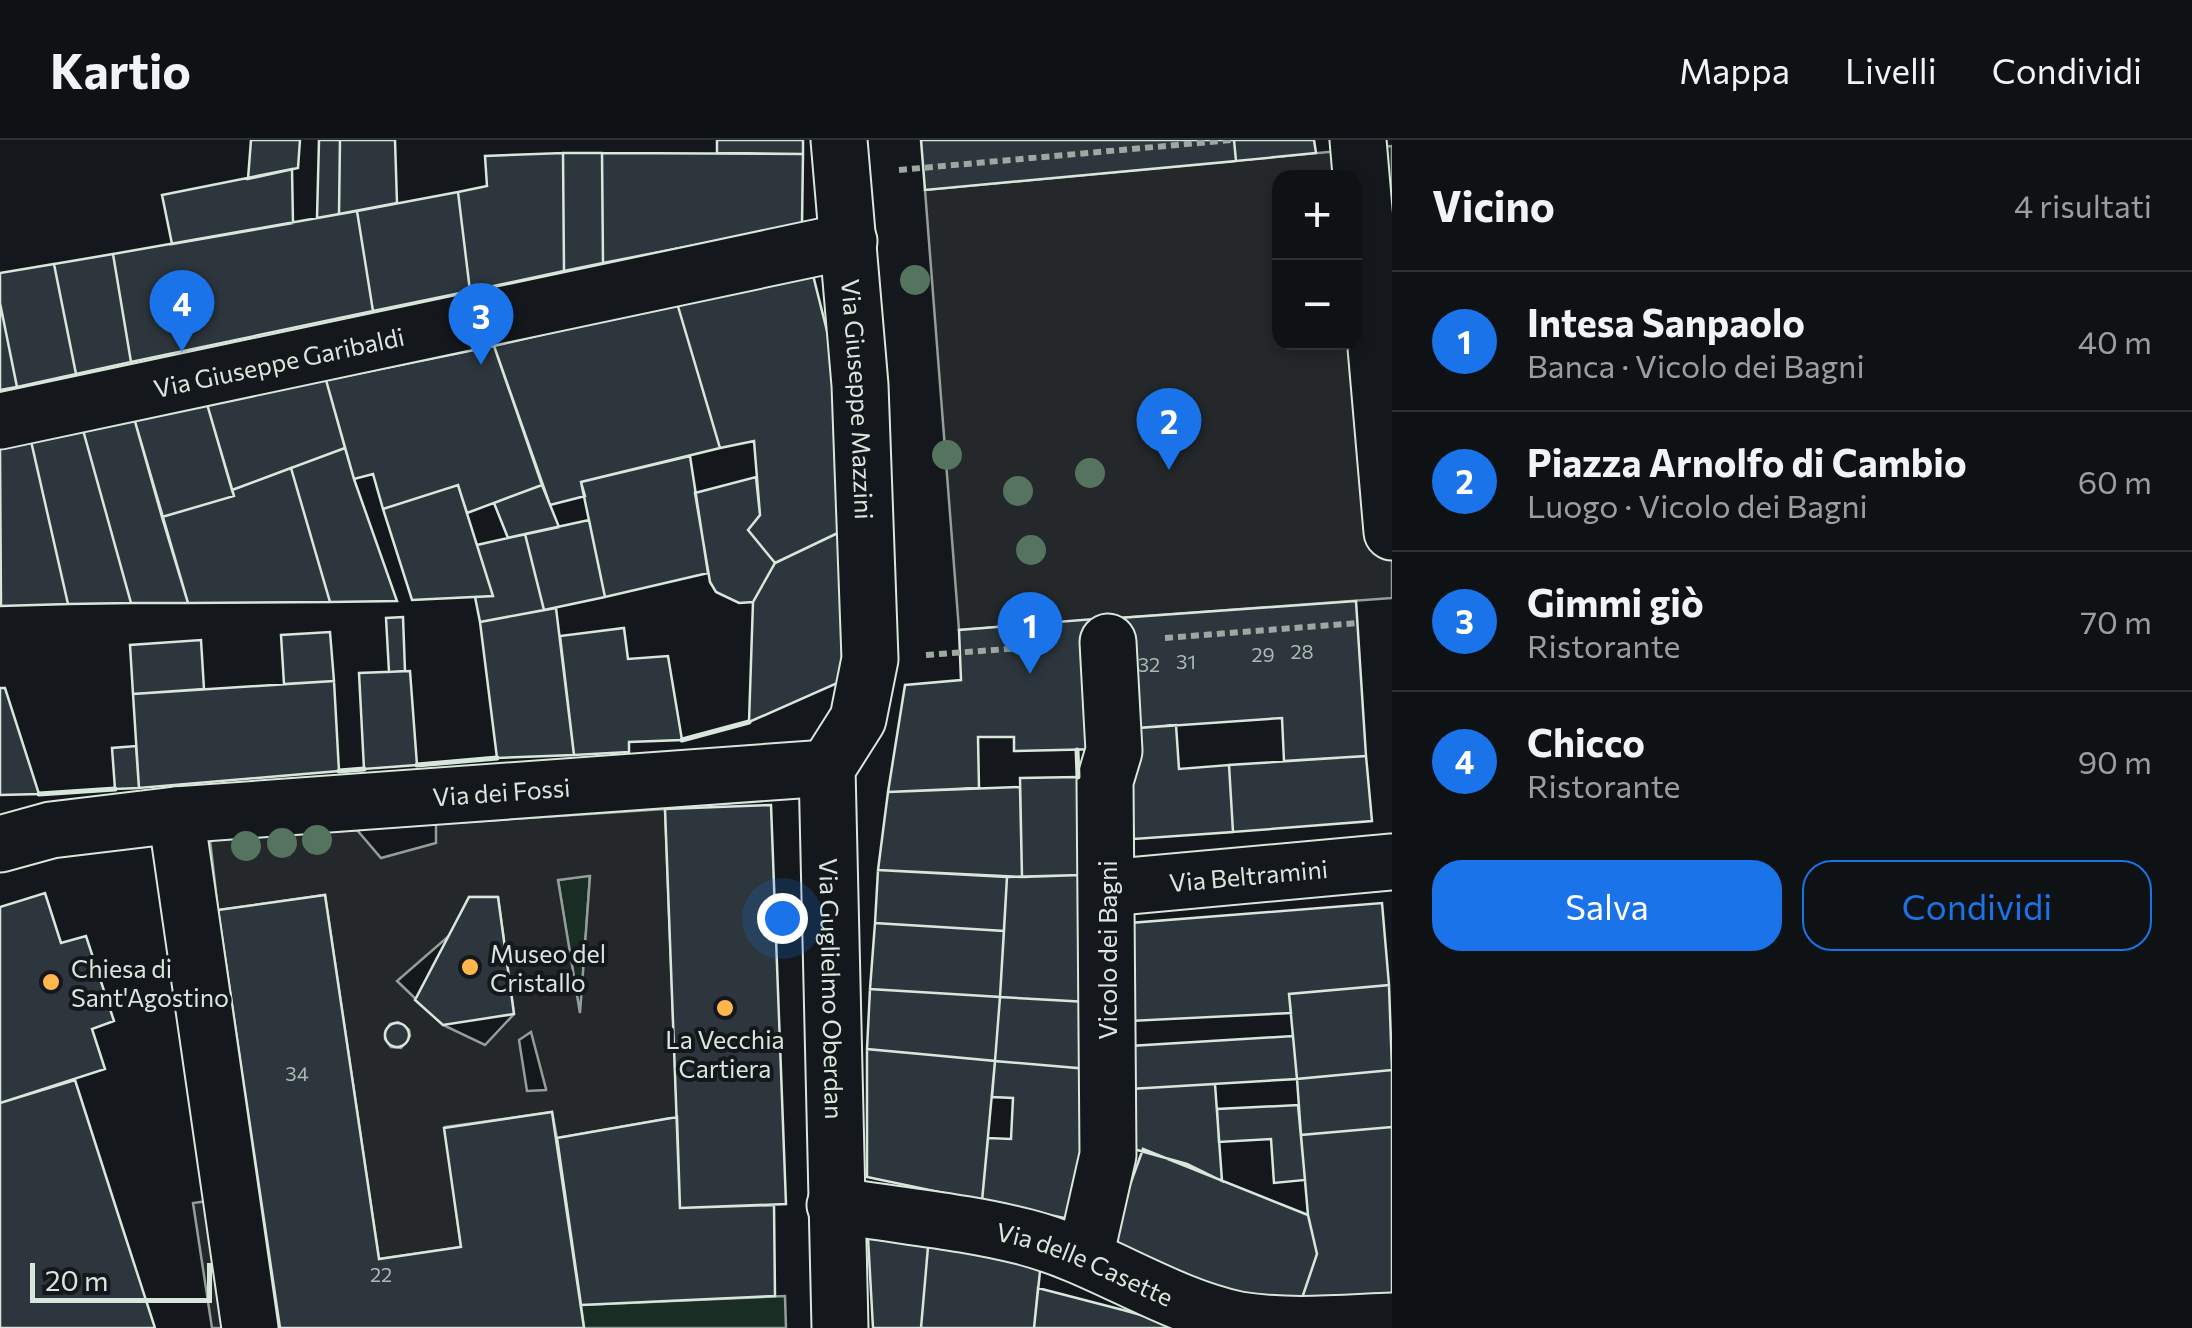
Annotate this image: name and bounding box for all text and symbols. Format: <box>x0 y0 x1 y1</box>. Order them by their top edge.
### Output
text: Kartio <box>50 40 191 99</box>
text: Mappa <box>1679 48 1790 91</box>
text: Livelli <box>1845 48 1937 91</box>
text: Condividi <box>1992 48 2142 91</box>
map controls <box>1272 170 1362 350</box>
button: + <box>1272 170 1362 260</box>
text: Vicino <box>1432 179 1555 231</box>
text: 4 risultati <box>2014 185 2152 225</box>
button: − <box>1272 260 1362 350</box>
pin: 4 <box>150 270 214 352</box>
street label: Via Giuseppe Mazzini <box>836 278 880 520</box>
pin: 3 <box>448 282 514 365</box>
text: Intesa Sanpaolo <box>1527 298 1805 345</box>
street label: Via Giuseppe Garibaldi <box>151 321 407 403</box>
text: 1 <box>1457 321 1472 361</box>
text: 40 m <box>2078 321 2152 361</box>
text: Banca · Vicolo dei Bagni <box>1527 345 1865 385</box>
pin: 2 <box>1136 388 1202 470</box>
text: Piazza Arnolfo di Cambio <box>1527 438 1967 485</box>
text: 2 <box>1455 461 1474 501</box>
text: 60 m <box>2078 461 2152 501</box>
text: Luogo · Vicolo dei Bagni <box>1527 485 1868 525</box>
text: Gimmi giò <box>1527 578 1704 625</box>
pin: 1 <box>998 592 1062 674</box>
text: 3 <box>1455 601 1474 641</box>
text: 70 m <box>2080 601 2152 641</box>
text: Ristorante <box>1527 625 1680 665</box>
house number: 28 <box>1290 639 1314 663</box>
house number: 29 <box>1251 642 1275 666</box>
house number: 31 <box>1176 649 1196 673</box>
house number: 32 <box>1138 652 1160 676</box>
text: Chicco <box>1527 718 1645 765</box>
text: 4 <box>1455 741 1474 781</box>
text: 90 m <box>2078 741 2152 781</box>
text: Ristorante <box>1527 765 1680 805</box>
street label: Via dei Fossi <box>431 772 571 811</box>
street label: Via Beltramini <box>1168 853 1329 897</box>
street label: Via Guglielmo Oberdan <box>814 858 850 1120</box>
street label: Vicolo dei Bagni <box>1092 860 1122 1040</box>
button: Salva <box>1432 860 1782 951</box>
button: Condividi <box>1802 860 2152 951</box>
your location <box>757 893 808 944</box>
place label: Museo del Cristallo <box>490 938 606 997</box>
place label: Chiesa di Sant'Agostino <box>71 953 229 1012</box>
marker: Museo del Cristallo <box>459 956 481 978</box>
marker: Chiesa di Sant'Agostino <box>40 971 62 993</box>
marker: La Vecchia Cartiera <box>714 997 736 1019</box>
place label: La Vecchia Cartiera <box>665 1024 785 1083</box>
house number: 34 <box>285 1061 309 1085</box>
street label: Via delle Casette <box>994 1216 1178 1312</box>
scale bar <box>30 1258 212 1302</box>
house number: 22 <box>370 1262 392 1286</box>
text: 20 m <box>45 1263 109 1297</box>

